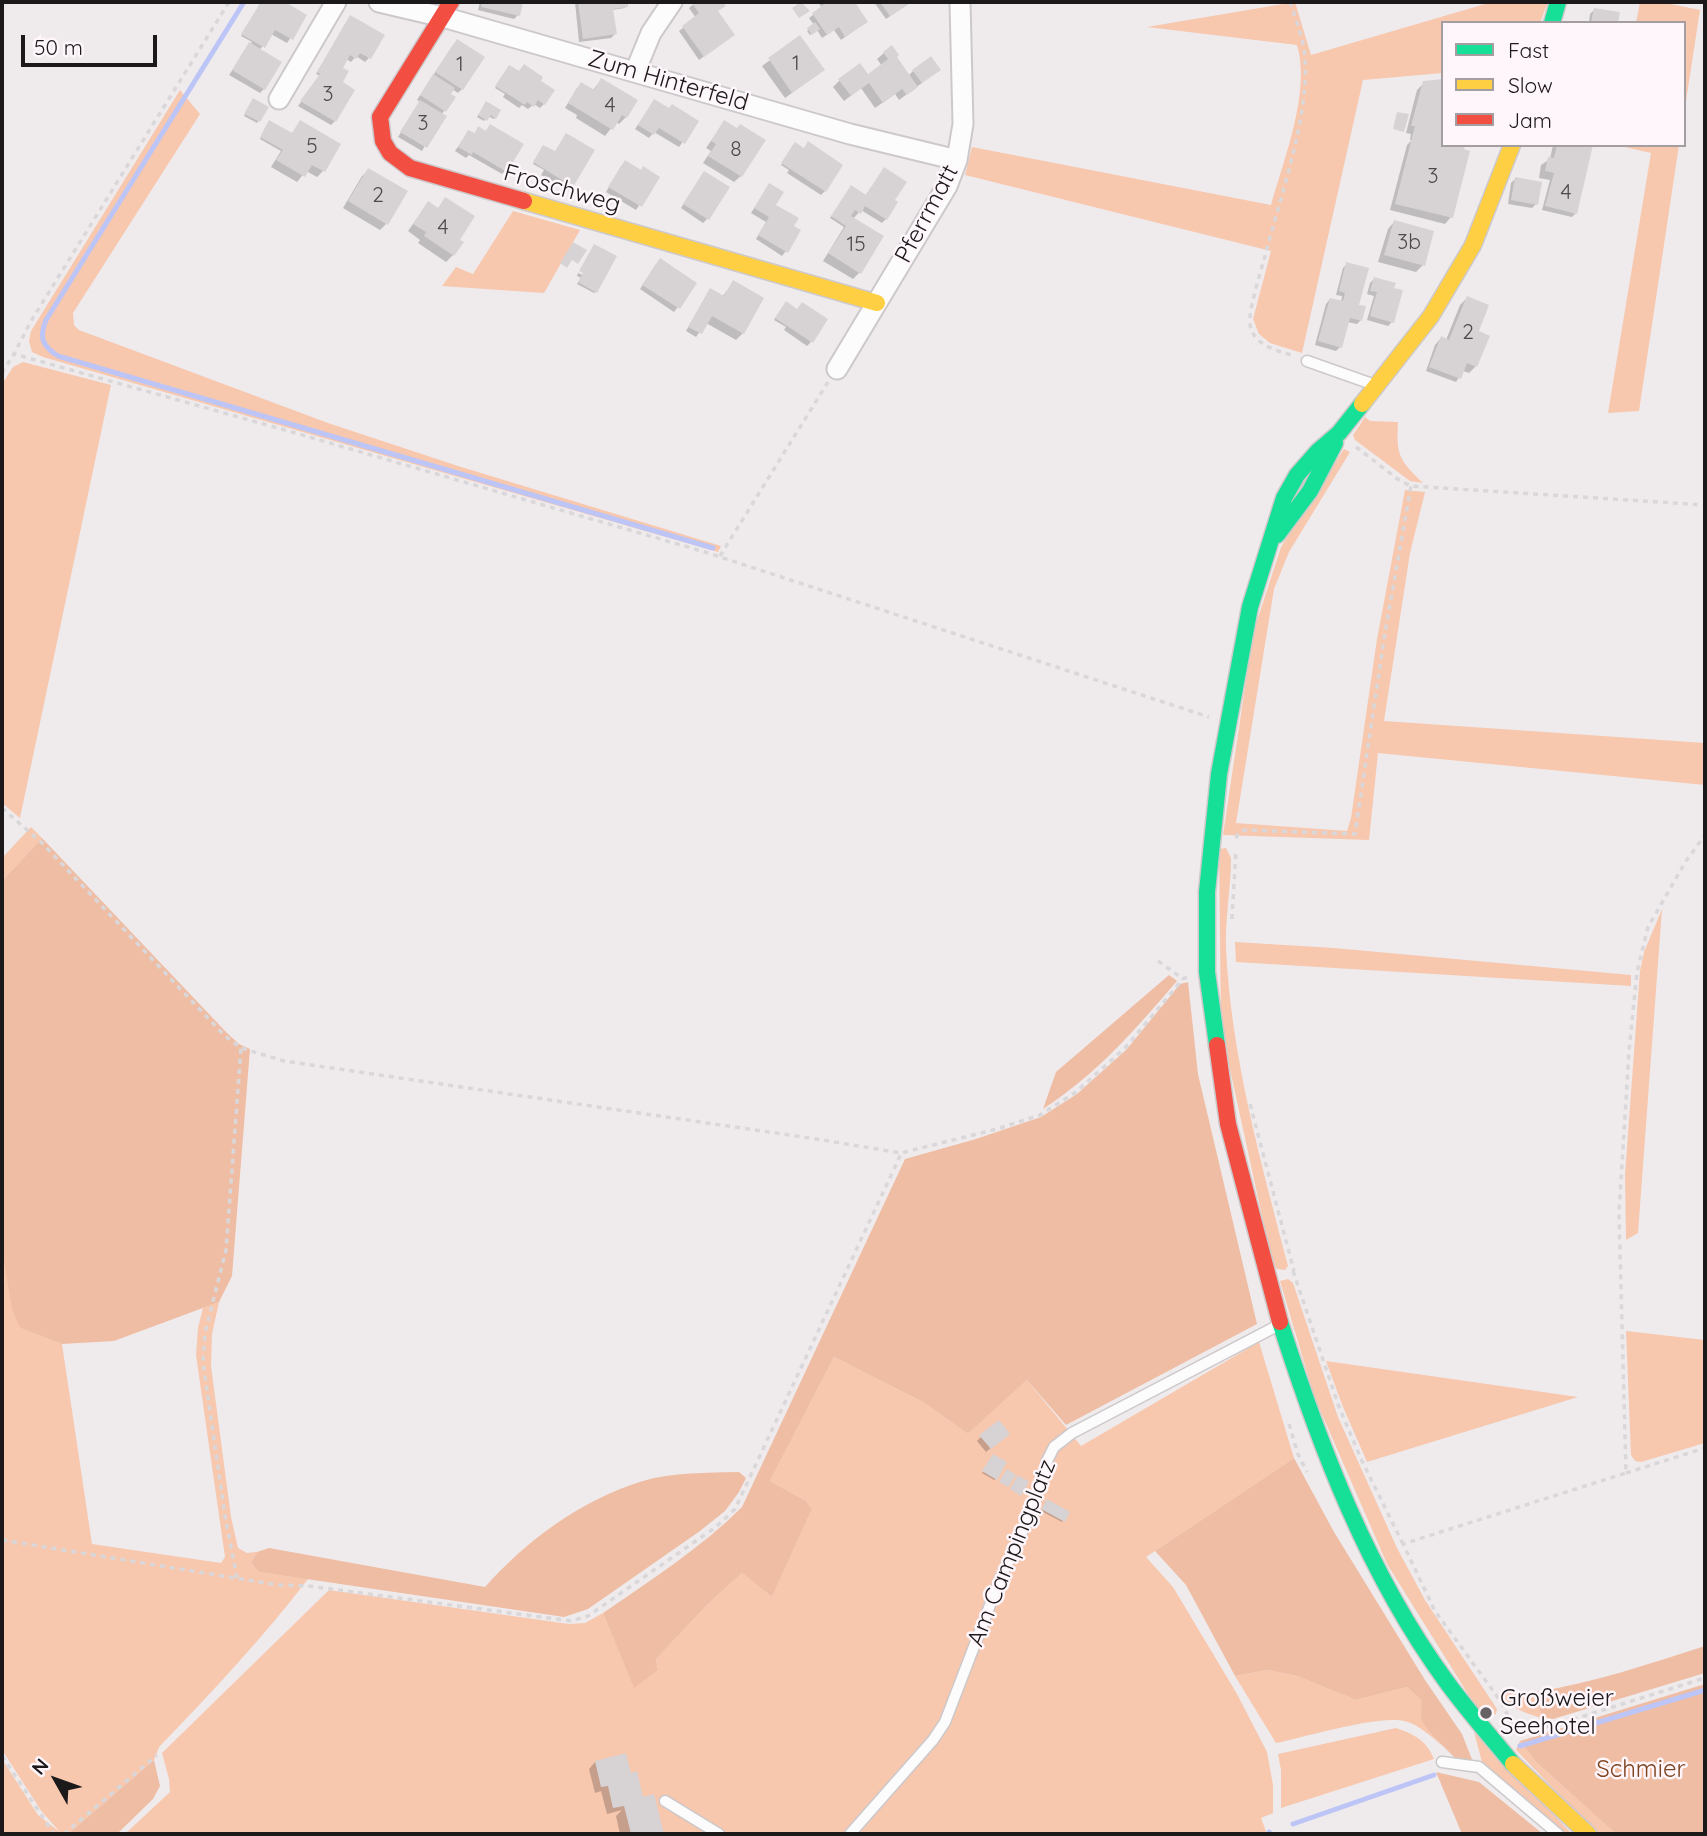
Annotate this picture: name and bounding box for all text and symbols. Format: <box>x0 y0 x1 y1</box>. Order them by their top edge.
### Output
scale bar <box>24 21 161 65</box>
legend <box>1441 21 1686 147</box>
text: 50 m <box>34 34 83 60</box>
text: Fast <box>1508 37 1549 63</box>
street label: Zum Hinterfeld <box>584 44 752 118</box>
house number: 1 <box>792 51 800 77</box>
house number: 1 <box>456 52 464 78</box>
text: Slow <box>1508 72 1553 98</box>
house number: 3 <box>322 82 334 108</box>
house number: 4 <box>604 93 616 119</box>
text: Jam <box>1508 107 1552 133</box>
house number: 3 <box>417 111 429 137</box>
house number: 5 <box>306 134 318 160</box>
house number: 8 <box>730 137 742 163</box>
street label: Froschweg <box>500 159 624 219</box>
street label: Pferrmatt <box>889 160 965 268</box>
house number: 3 <box>1427 164 1439 190</box>
house number: 4 <box>1560 180 1572 206</box>
house number: 2 <box>372 183 384 209</box>
house number: 4 <box>437 215 449 241</box>
house number: 3b <box>1397 230 1421 256</box>
house number: 15 <box>846 232 866 258</box>
house number: 2 <box>1462 320 1474 346</box>
street label: Am Campingplatz <box>961 1455 1063 1651</box>
place label: Großweier Seehotel <box>1500 1685 1614 1741</box>
marker: Großweier Seehotel <box>1478 1705 1494 1721</box>
north arrow <box>21 1745 91 1815</box>
text: N <box>26 1753 54 1780</box>
park label: Schmier <box>1596 1756 1686 1784</box>

